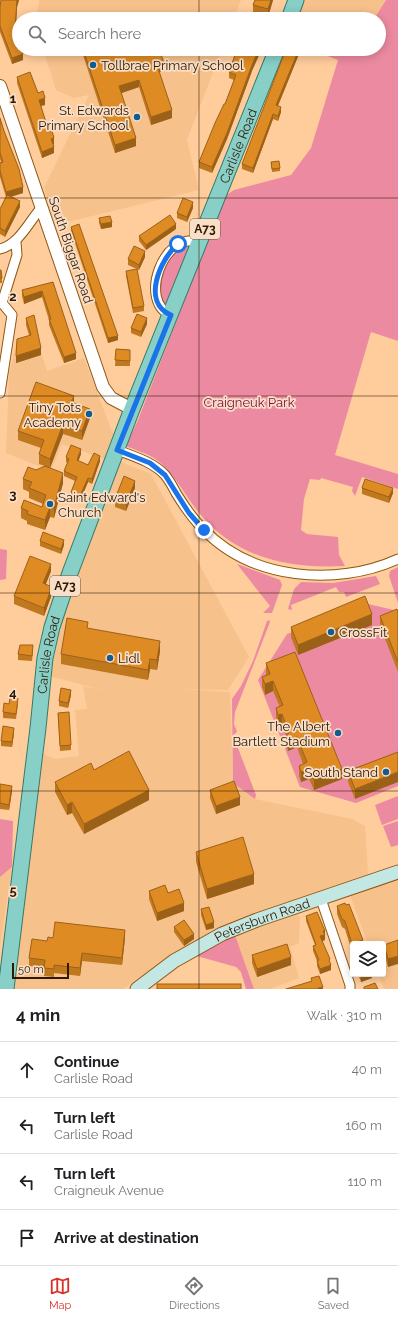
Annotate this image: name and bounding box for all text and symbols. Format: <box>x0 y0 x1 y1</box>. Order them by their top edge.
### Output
search box <box>12 12 386 56</box>
icon: search <box>26 23 48 45</box>
text: Search here <box>58 25 141 43</box>
place label: Tollbrae Primary School <box>101 58 244 73</box>
marker: Tollbrae Primary School <box>88 60 98 70</box>
text: 1 <box>10 91 17 106</box>
place label: St. Edwards Primary School <box>38 103 129 133</box>
street label: Carlisle Road <box>216 106 260 185</box>
marker: St. Edwards Primary School <box>132 112 142 122</box>
street label: South Biggar Road <box>46 195 96 305</box>
road number: A73 <box>190 219 220 239</box>
route start <box>169 235 187 253</box>
text: 2 <box>9 289 17 304</box>
park label: Craigneuk Park <box>203 395 295 410</box>
place label: Tiny Tots Academy <box>24 400 81 430</box>
marker: Tiny Tots Academy <box>84 409 94 419</box>
text: 3 <box>9 487 17 502</box>
place label: Saint Edward's Church <box>58 490 145 520</box>
marker: Saint Edward's Church <box>45 499 55 509</box>
route end <box>195 521 213 539</box>
road number: A73 <box>50 576 80 596</box>
street label: Carlisle Road <box>34 614 63 694</box>
place label: CrossFit <box>339 625 388 640</box>
marker: CrossFit <box>326 627 336 637</box>
place label: Lidl <box>118 651 140 666</box>
marker: Lidl <box>105 653 115 663</box>
text: 4 <box>9 685 17 700</box>
place label: The Albert Bartlett Stadium <box>232 719 331 749</box>
marker: The Albert Bartlett Stadium <box>333 728 343 738</box>
place label: South Stand <box>305 765 378 780</box>
marker: South Stand <box>381 767 391 777</box>
text: 5 <box>9 883 17 898</box>
street label: Petersburn Road <box>211 895 312 944</box>
map controls <box>350 941 386 977</box>
button: layers <box>350 941 386 977</box>
scale bar <box>12 961 69 980</box>
text: 50 m <box>18 963 44 976</box>
text: 4 min <box>16 1005 60 1025</box>
text: Walk · 310 m <box>307 1008 382 1023</box>
text: Continue <box>54 1053 119 1071</box>
icon: ahead <box>16 1059 38 1081</box>
text: 40 m <box>352 1062 382 1077</box>
text: Carlisle Road <box>54 1071 133 1086</box>
text: Turn left <box>54 1109 115 1127</box>
icon: left <box>16 1115 38 1137</box>
text: 160 m <box>345 1118 382 1133</box>
text: Carlisle Road <box>54 1127 133 1142</box>
text: Turn left <box>54 1165 115 1183</box>
icon: left <box>16 1171 38 1193</box>
text: 110 m <box>348 1174 382 1189</box>
text: Craigneuk Avenue <box>54 1183 164 1198</box>
icon: arrive <box>16 1227 38 1249</box>
text: Arrive at destination <box>54 1229 199 1247</box>
tab: Map <box>49 1275 71 1312</box>
tab: Directions <box>169 1275 220 1312</box>
tab: Saved <box>318 1275 349 1312</box>

